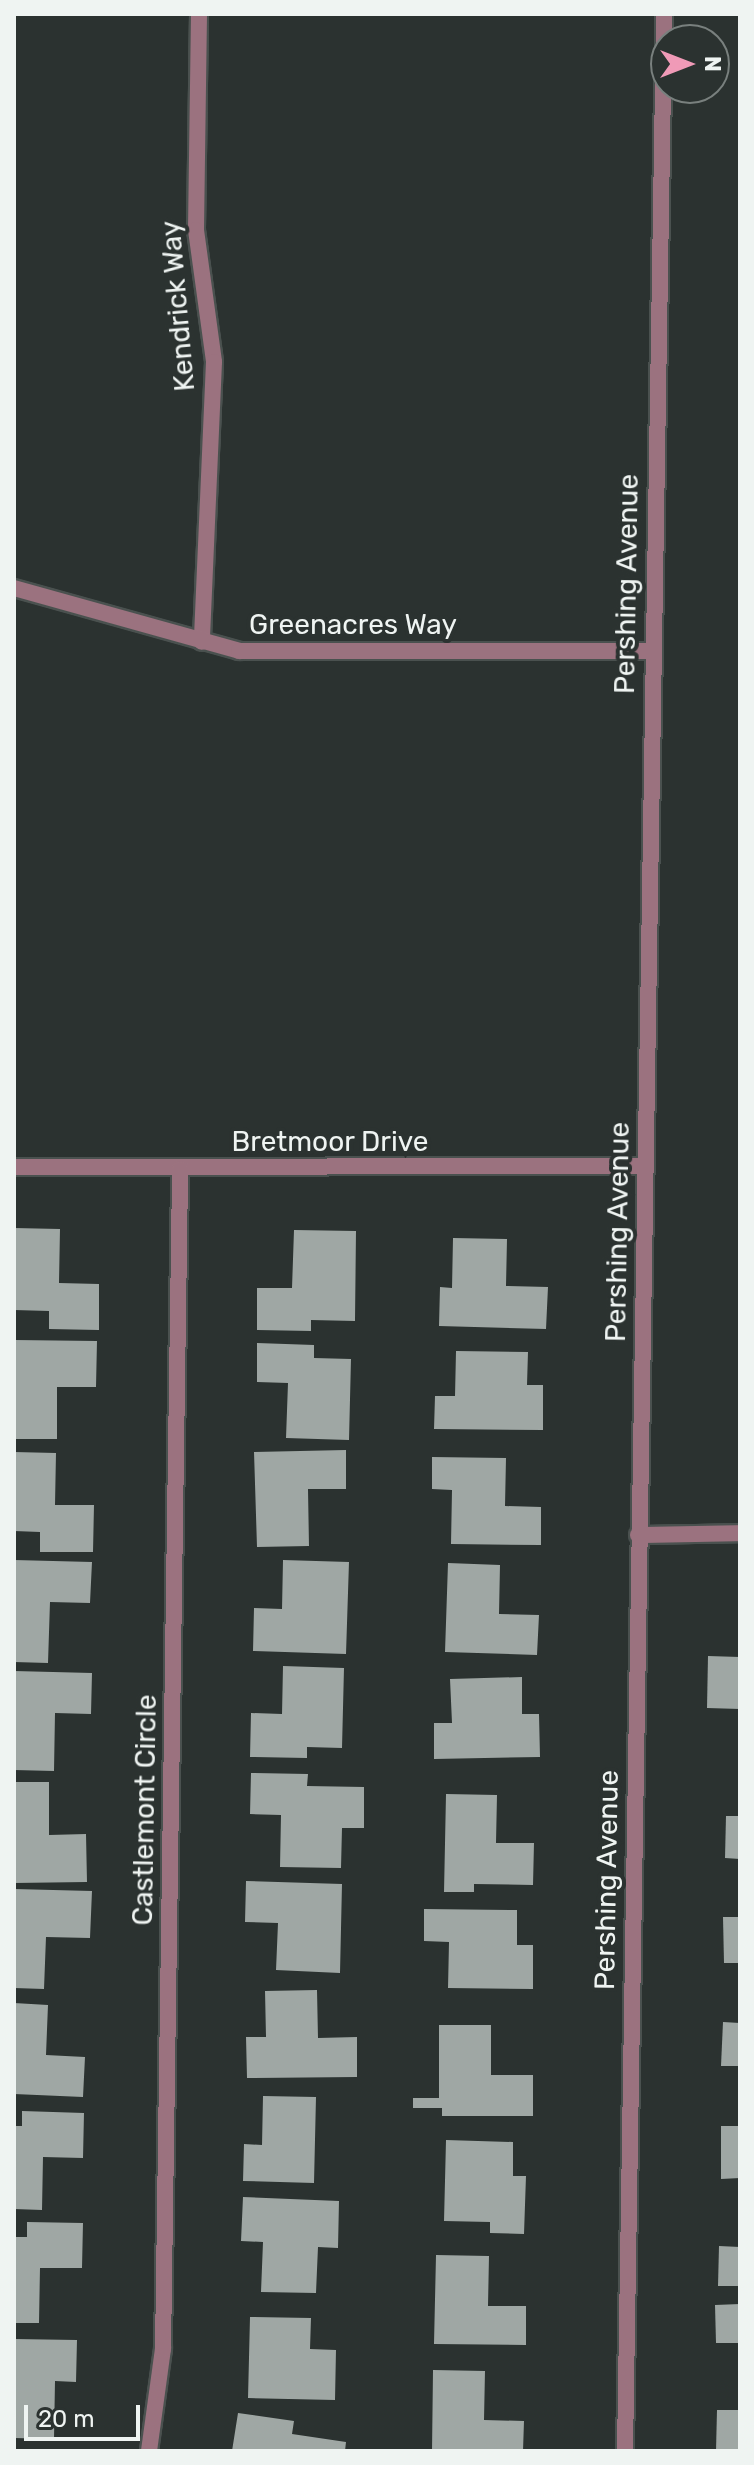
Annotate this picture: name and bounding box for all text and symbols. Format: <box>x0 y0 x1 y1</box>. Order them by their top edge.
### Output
north arrow <box>650 24 730 104</box>
text: N <box>699 56 726 72</box>
street label: Kendrick Way <box>154 219 202 393</box>
street label: Pershing Avenue <box>608 473 646 695</box>
street label: Greenacres Way <box>249 608 457 642</box>
street label: Pershing Avenue <box>599 1121 637 1343</box>
street label: Bretmoor Drive <box>231 1125 429 1159</box>
street label: Castlemont Circle <box>126 1694 164 1926</box>
street label: Pershing Avenue <box>588 1769 626 1991</box>
scale bar <box>28 2389 144 2439</box>
text: 20 m <box>38 2405 95 2433</box>

